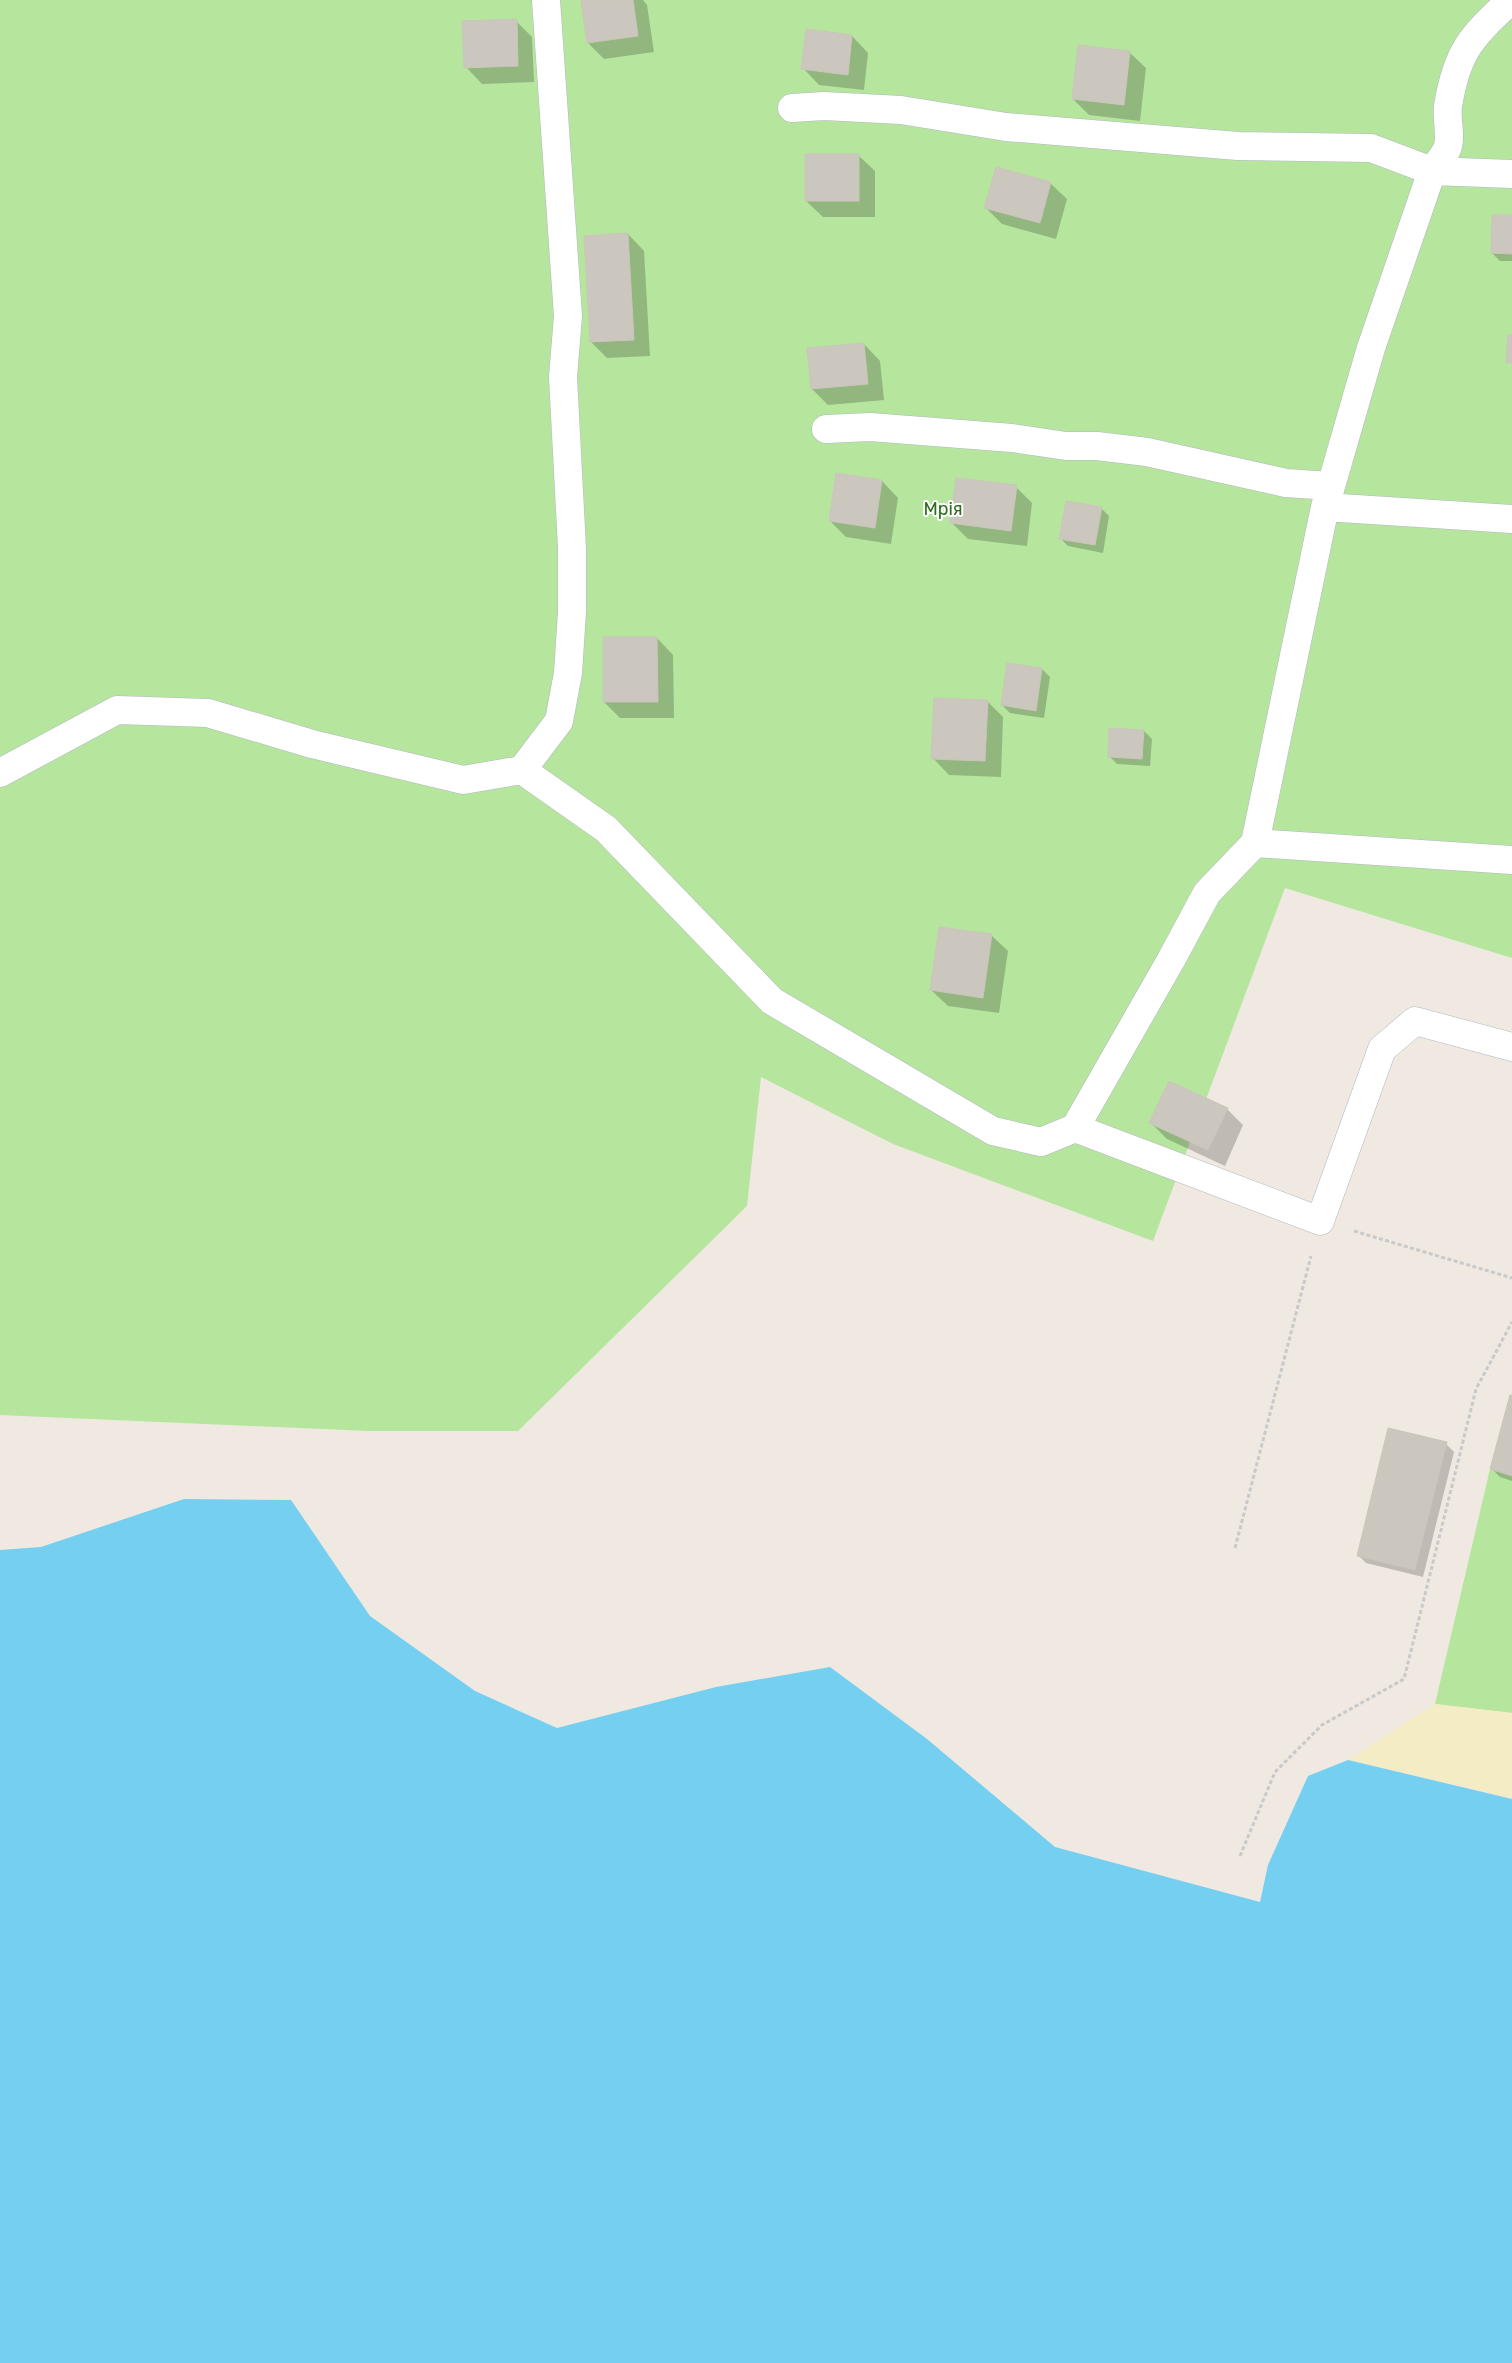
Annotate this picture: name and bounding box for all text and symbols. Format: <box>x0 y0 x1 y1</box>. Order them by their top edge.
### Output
park label: Мрія <box>923 498 963 520</box>

